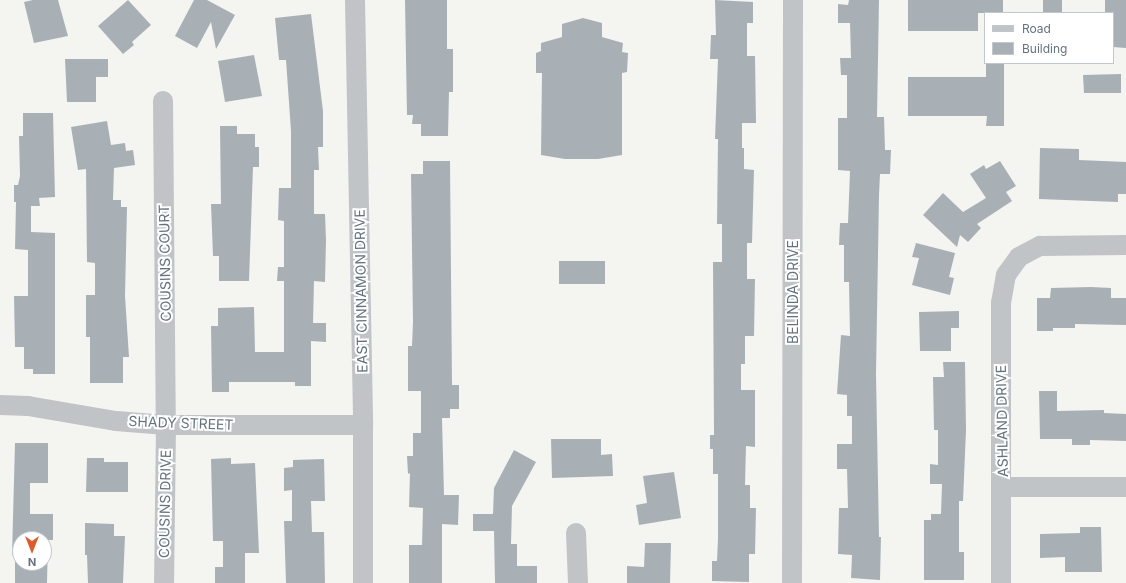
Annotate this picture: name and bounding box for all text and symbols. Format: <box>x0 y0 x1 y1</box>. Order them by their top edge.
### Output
legend <box>984 12 1114 64</box>
text: Road <box>1022 21 1051 36</box>
text: Building <box>1022 41 1067 56</box>
street label: COUSINS COURT <box>156 204 174 322</box>
street label: EAST CINNAMON DRIVE <box>351 209 371 373</box>
street label: BELINDA DRIVE <box>785 240 801 344</box>
street label: ASHLAND DRIVE <box>993 365 1011 477</box>
street label: SHADY STREET <box>128 413 234 433</box>
street label: COUSINS DRIVE <box>156 450 174 558</box>
north arrow <box>12 531 52 571</box>
text: N <box>28 555 36 569</box>

